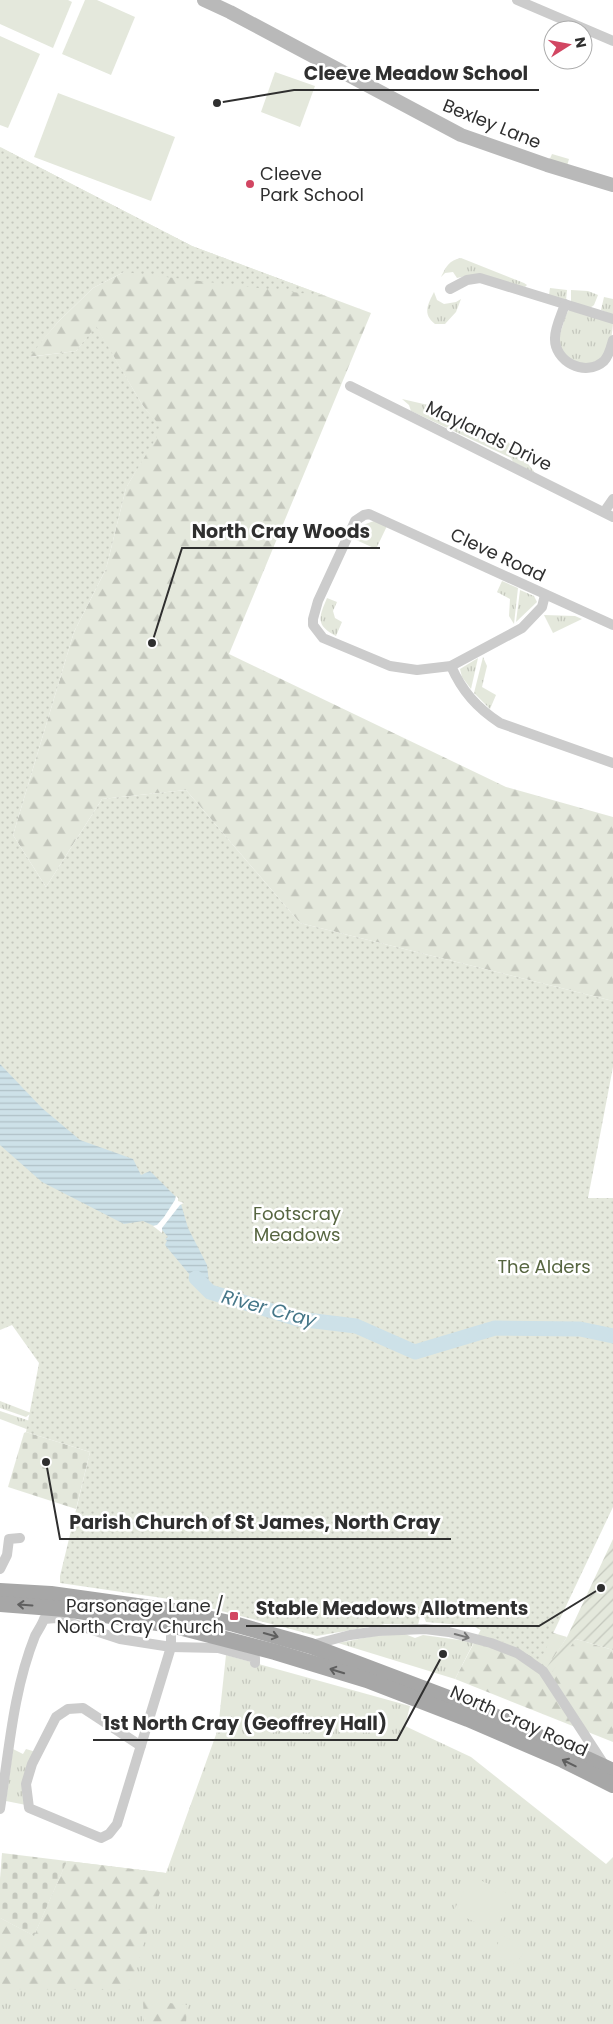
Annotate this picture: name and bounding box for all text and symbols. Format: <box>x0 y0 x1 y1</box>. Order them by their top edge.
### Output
north arrow <box>543 20 593 70</box>
text: N <box>570 35 592 50</box>
callout: Cleeve Meadow School <box>294 56 539 90</box>
text: Cleeve Meadow School <box>304 60 528 87</box>
street label: Bexley Lane <box>439 92 545 155</box>
place label: Cleeve Park School <box>260 161 364 207</box>
marker: Cleeve Park School <box>244 178 256 190</box>
street label: Maylands Drive <box>422 394 556 477</box>
callout: North Cray Woods <box>182 514 380 548</box>
text: North Cray Woods <box>192 518 370 545</box>
street label: Cleve Road <box>447 522 550 588</box>
park label: Footscray Meadows <box>253 1201 341 1247</box>
park label: The Alders <box>497 1254 591 1279</box>
water label: River Cray <box>219 1283 320 1334</box>
callout: Parish Church of St James, North Cray <box>60 1505 451 1539</box>
text: Parish Church of St James, North Cray <box>69 1509 442 1536</box>
callout: Stable Meadows Allotments <box>246 1592 539 1626</box>
place label: Parsonage Lane / North Cray Church <box>56 1593 224 1639</box>
text: Stable Meadows Allotments <box>256 1595 528 1622</box>
one-way arrow <box>17 1600 33 1610</box>
marker: Parsonage Lane / North Cray Church <box>228 1610 240 1622</box>
one-way arrow <box>262 1630 278 1640</box>
one-way arrow <box>454 1631 470 1641</box>
one-way arrow <box>330 1665 346 1675</box>
street label: North Cray Road <box>446 1679 592 1762</box>
callout: 1st North Cray (Geoffrey Hall) <box>93 1706 397 1740</box>
text: 1st North Cray (Geoffrey Hall) <box>103 1710 387 1737</box>
one-way arrow <box>562 1758 577 1768</box>

